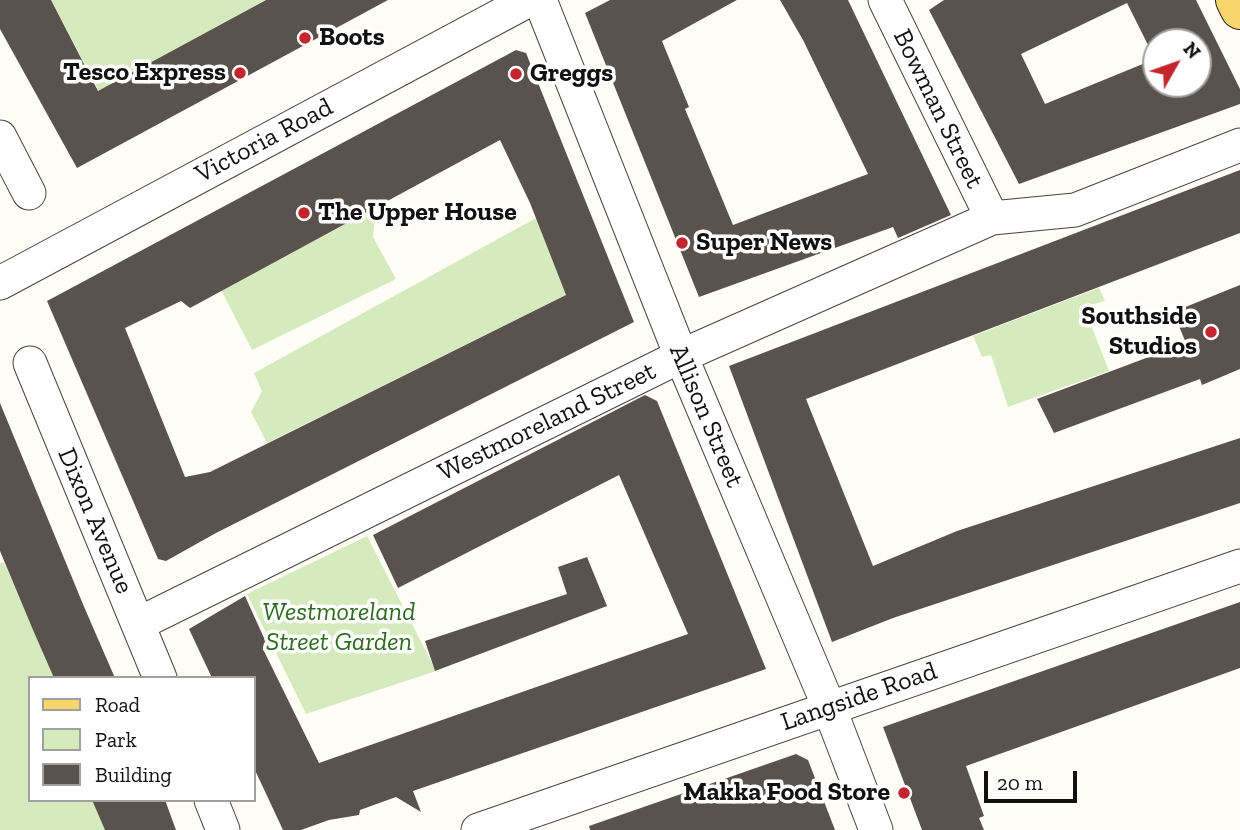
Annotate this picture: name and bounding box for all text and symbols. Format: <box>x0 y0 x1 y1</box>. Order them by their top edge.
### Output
place label: Boots <box>319 22 385 54</box>
street label: Bowman Street <box>886 24 990 194</box>
north arrow <box>1142 28 1212 98</box>
marker: Boots <box>297 30 313 46</box>
text: N <box>1178 38 1205 63</box>
place label: Tesco Express <box>63 57 226 89</box>
place label: Greggs <box>530 58 613 90</box>
marker: Tesco Express <box>232 65 248 81</box>
marker: Greggs <box>508 66 524 82</box>
street label: Victoria Road <box>190 92 338 190</box>
place label: The Upper House <box>318 197 517 229</box>
marker: The Upper House <box>296 205 312 221</box>
place label: Super News <box>696 227 832 259</box>
marker: Super News <box>674 235 690 251</box>
place label: Southside Studios <box>1081 301 1197 362</box>
marker: Southside Studios <box>1203 324 1219 340</box>
street label: Allison Street <box>662 340 750 492</box>
street label: Westmoreland Street <box>433 356 661 488</box>
street label: Dixon Avenue <box>50 444 140 598</box>
park label: Westmoreland Street Garden <box>263 597 415 658</box>
street label: Langside Road <box>777 656 941 738</box>
legend <box>28 676 256 802</box>
text: Road <box>95 692 140 717</box>
text: Park <box>95 727 137 752</box>
scale bar <box>988 756 1081 800</box>
text: Building <box>95 762 172 787</box>
text: 20 m <box>997 770 1043 795</box>
place label: Makka Food Store <box>683 777 890 809</box>
marker: Makka Food Store <box>896 785 912 801</box>

